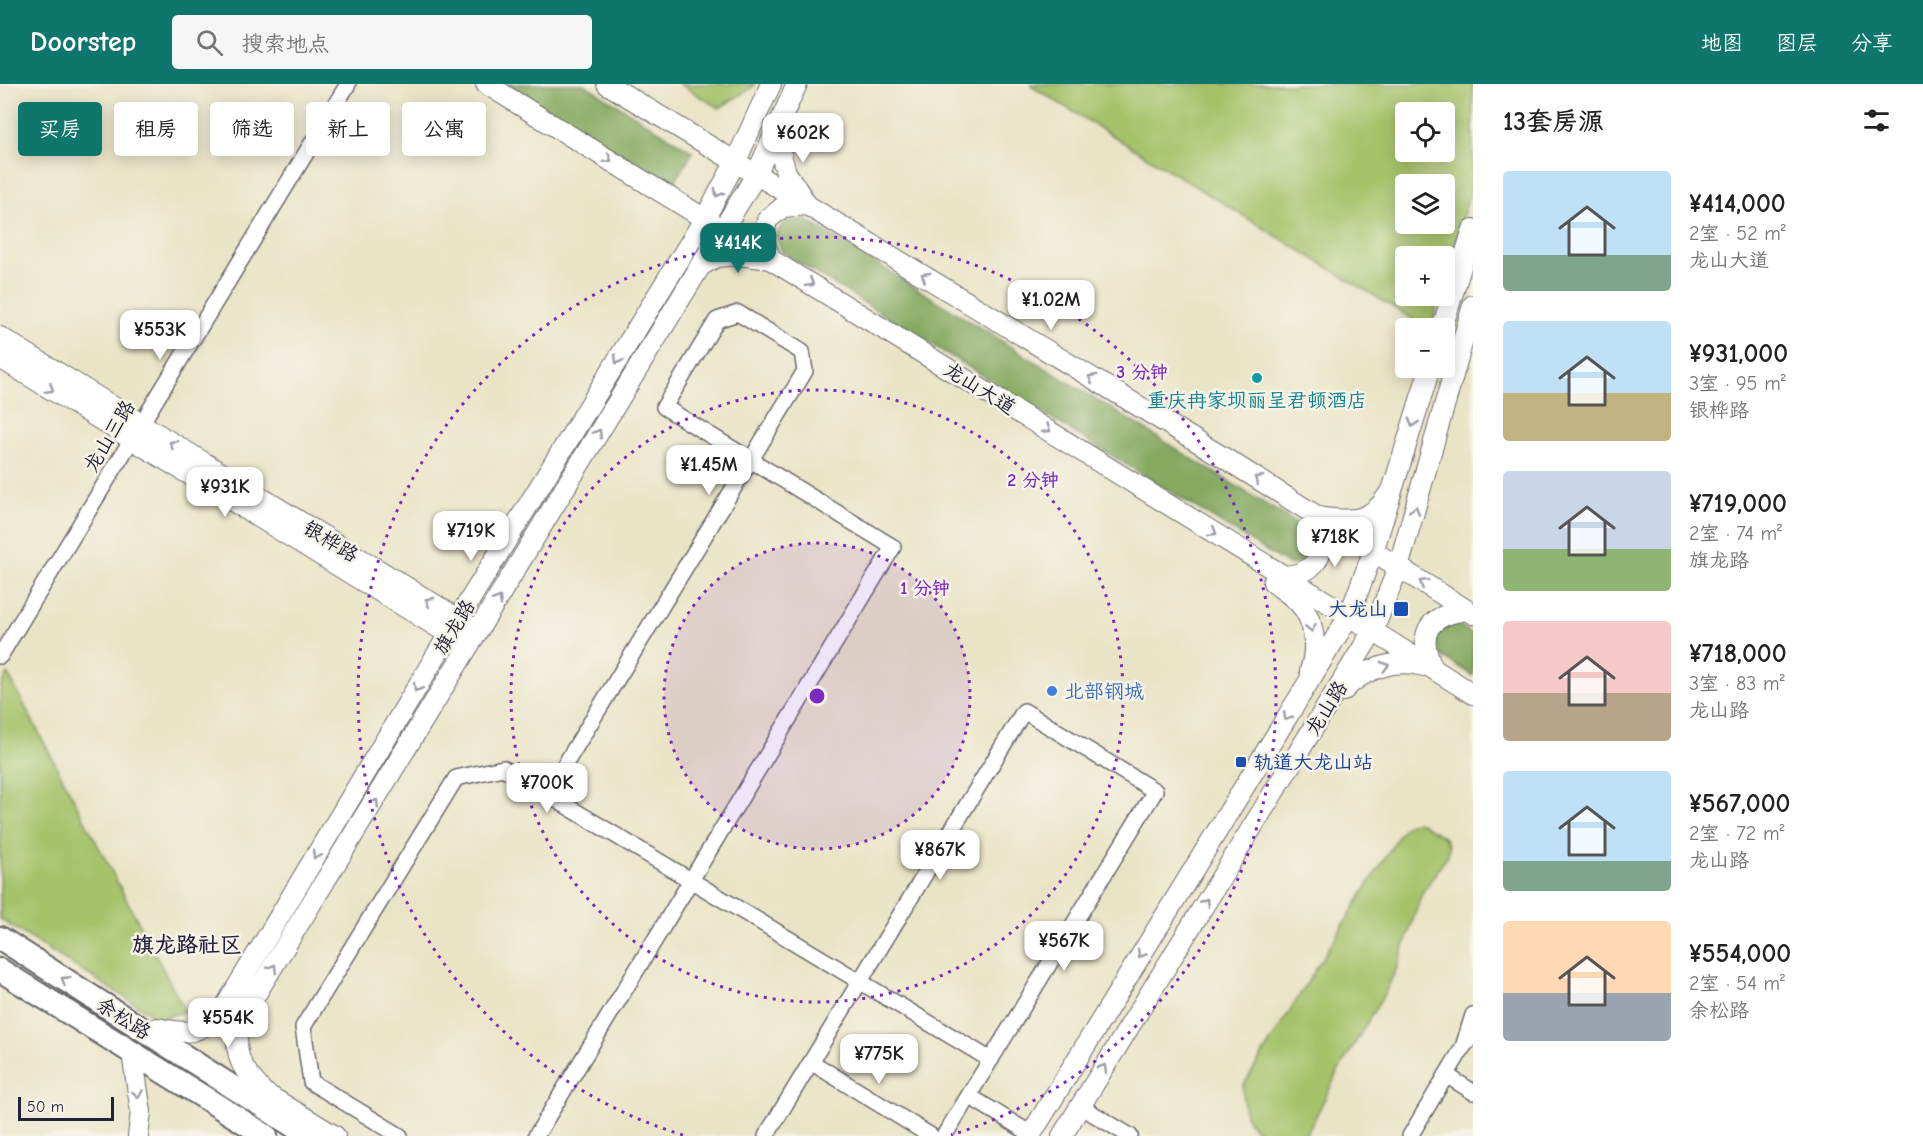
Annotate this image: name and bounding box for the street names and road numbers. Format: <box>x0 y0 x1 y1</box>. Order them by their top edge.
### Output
street label: 龙山大道 <box>940 357 1020 419</box>
street label: 龙山三路 <box>79 395 140 476</box>
street label: 银桦路 <box>299 516 363 567</box>
street label: 旗龙路 <box>429 595 480 659</box>
street label: 龙山路 <box>1301 676 1353 740</box>
street label: 余松路 <box>92 992 156 1045</box>

